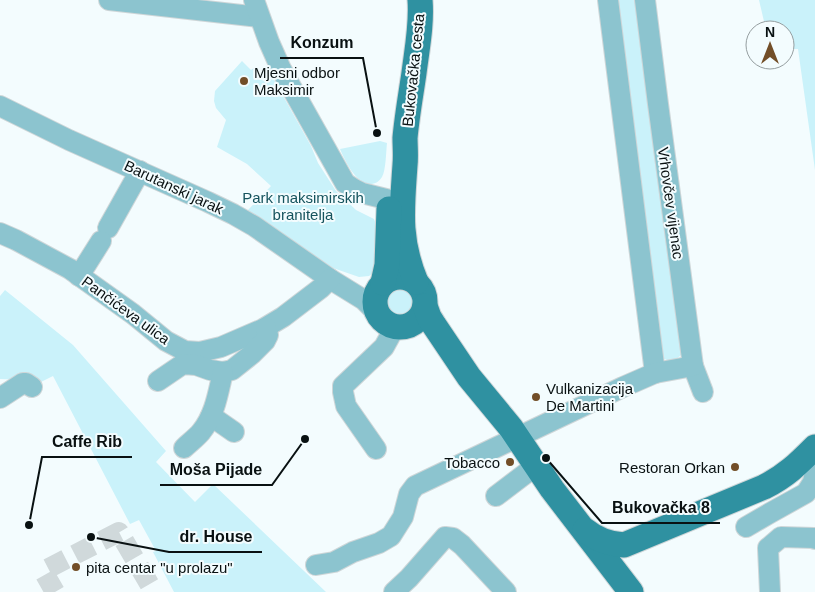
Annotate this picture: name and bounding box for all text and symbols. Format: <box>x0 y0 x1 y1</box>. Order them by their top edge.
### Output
street label: Bukovačka cesta <box>399 12 427 127</box>
north arrow <box>745 20 795 70</box>
text: N <box>765 24 775 40</box>
callout: Konzum <box>280 27 363 58</box>
text: Konzum <box>290 34 354 51</box>
place label: Mjesni odbor Maksimir <box>254 64 340 98</box>
marker: Mjesni odbor Maksimir <box>238 75 250 87</box>
street label: Vrhovčev vijenac <box>655 146 687 261</box>
street label: Barutanski jarak <box>122 157 227 218</box>
park label: Park maksimirskih branitelja <box>242 189 364 223</box>
street label: Pančićeva ulica <box>79 272 174 348</box>
place label: Vulkanizacija De Martini <box>546 380 634 414</box>
marker: Vulkanizacija De Martini <box>530 391 542 403</box>
callout: Caffe Rib <box>42 426 132 457</box>
text: Caffe Rib <box>52 433 122 450</box>
callout: Moša Pijade <box>160 454 272 485</box>
place label: Tobacco <box>444 454 500 471</box>
marker: Tobacco <box>504 456 516 468</box>
place label: Restoran Orkan <box>619 459 725 476</box>
text: Moša Pijade <box>170 461 262 478</box>
marker: Restoran Orkan <box>729 461 741 473</box>
callout: Bukovačka 8 <box>602 492 720 523</box>
text: Bukovačka 8 <box>612 499 710 516</box>
callout: dr. House <box>169 521 262 552</box>
text: dr. House <box>180 528 253 545</box>
place label: pita centar "u prolazu" <box>86 559 233 576</box>
marker: pita centar "u prolazu" <box>70 561 82 573</box>

